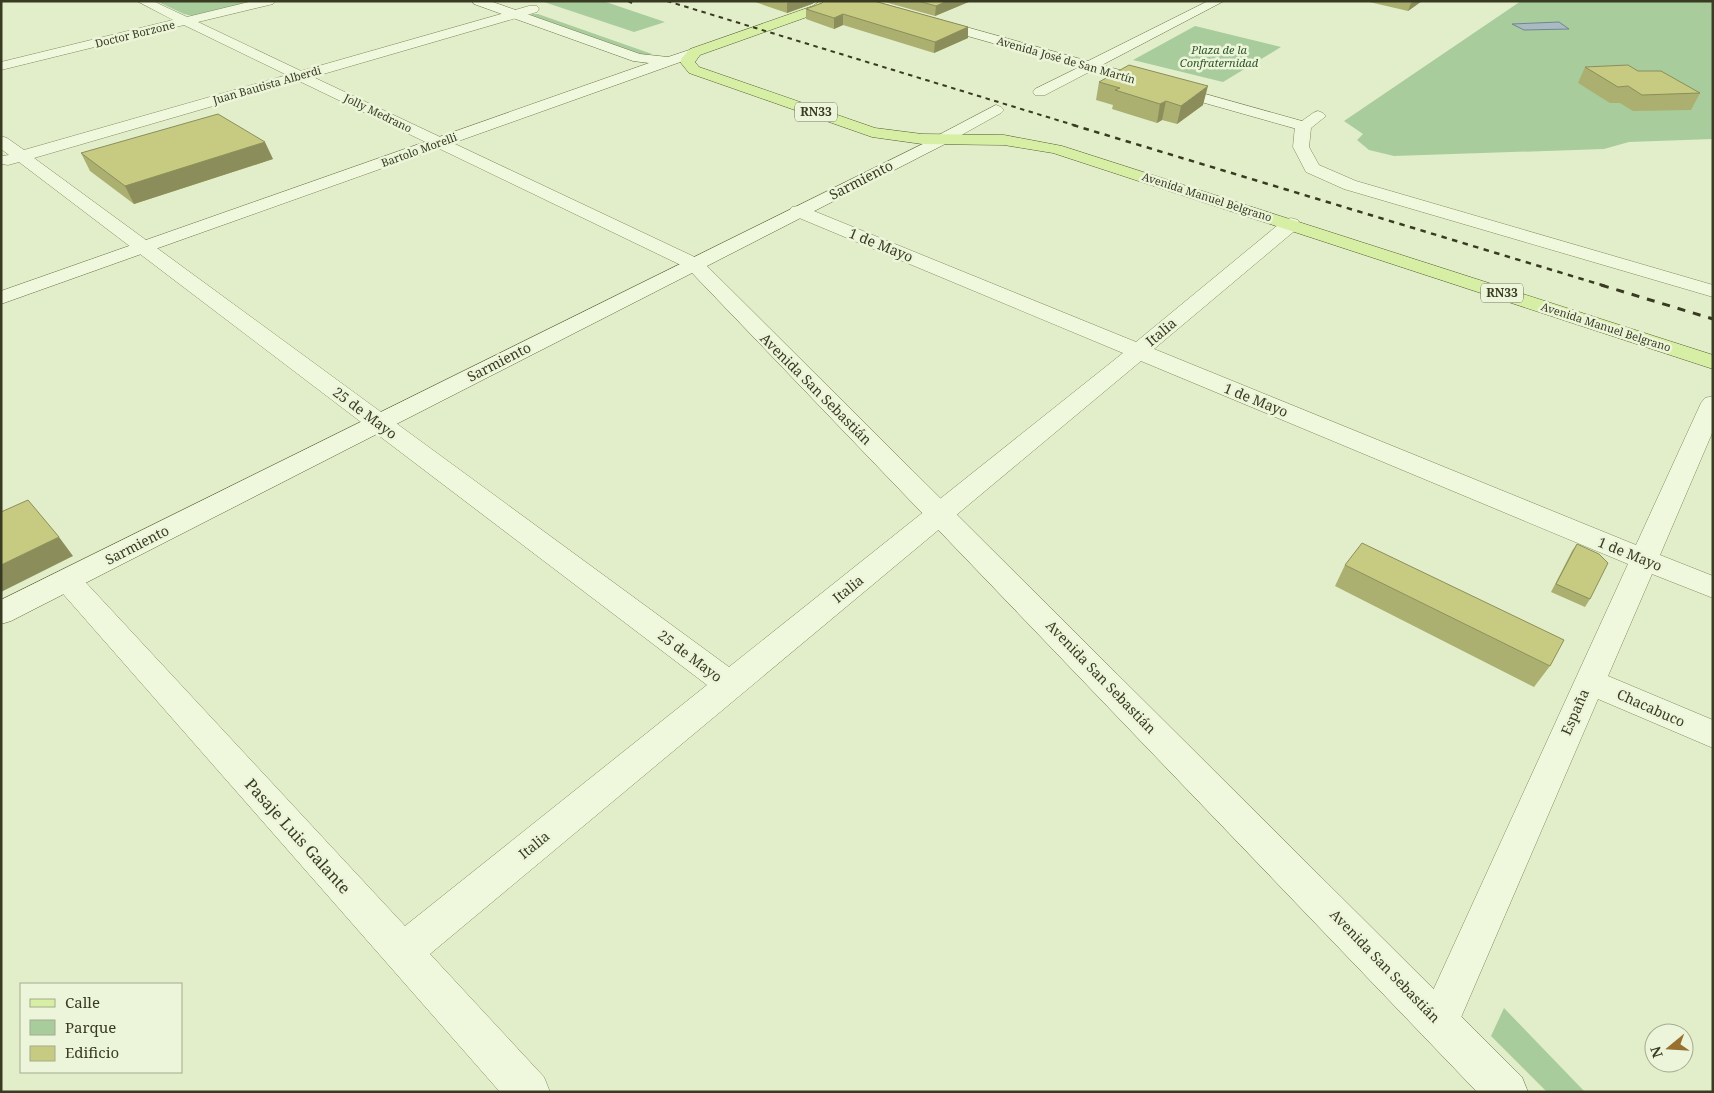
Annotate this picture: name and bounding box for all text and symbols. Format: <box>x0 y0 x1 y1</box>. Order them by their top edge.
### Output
street label: Doctor Borzone <box>93 16 176 51</box>
street label: Avenida José de San Martín <box>995 33 1137 87</box>
park label: Plaza de la Confraternidad <box>1180 42 1259 70</box>
street label: Juan Bautista Alberdi <box>210 62 323 107</box>
street label: Jolly Medrano <box>341 89 415 135</box>
road number: RN33 <box>795 102 837 121</box>
street label: Bartolo Morelli <box>379 129 459 170</box>
street label: Sarmiento <box>826 155 896 204</box>
street label: Avenida Manuel Belgrano <box>1140 168 1274 225</box>
street label: 1 de Mayo <box>846 223 916 266</box>
road number: RN33 <box>1481 284 1523 302</box>
street label: Avenida Manuel Belgrano <box>1539 298 1673 355</box>
street label: Italia <box>1141 313 1180 350</box>
street label: Avenida San Sebastián <box>756 329 876 449</box>
street label: Sarmiento <box>464 337 534 386</box>
street label: 1 de Mayo <box>1221 378 1291 421</box>
street label: 25 de Mayo <box>329 382 401 443</box>
street label: Sarmiento <box>102 520 172 569</box>
street label: 1 de Mayo <box>1595 532 1665 575</box>
street label: Italia <box>828 570 867 607</box>
street label: Avenida San Sebastián <box>1042 616 1161 737</box>
street label: 25 de Mayo <box>654 625 726 686</box>
street label: Chacabuco <box>1614 684 1688 731</box>
street label: España <box>1556 686 1593 738</box>
street label: Pasaje Luis Galante <box>240 774 356 898</box>
street label: Italia <box>514 826 553 863</box>
street label: Avenida San Sebastián <box>1326 905 1445 1026</box>
legend <box>20 983 182 1073</box>
text: Calle <box>65 992 100 1012</box>
text: Parque <box>65 1017 116 1037</box>
north arrow <box>1644 1023 1694 1073</box>
text: Edificio <box>65 1042 119 1062</box>
text: N <box>1645 1044 1667 1060</box>

